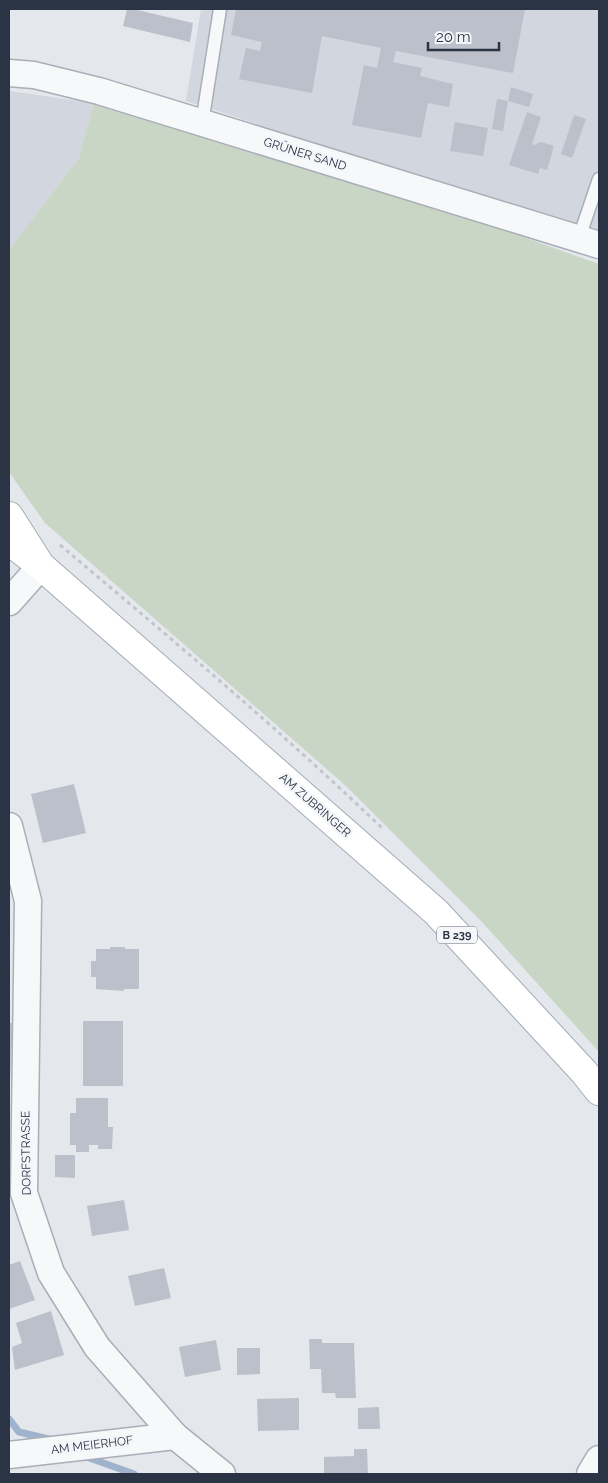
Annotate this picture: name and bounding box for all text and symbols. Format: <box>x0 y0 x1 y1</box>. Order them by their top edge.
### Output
scale bar <box>428 20 499 52</box>
text: 20 m <box>436 28 471 46</box>
street label: GRÜNER SAND <box>262 135 349 173</box>
street label: AM ZUBRINGER <box>276 770 354 840</box>
road number: B 239 <box>437 926 477 944</box>
street label: DORFSTRASSE <box>18 1111 34 1195</box>
street label: AM MEIERHOF <box>50 1433 134 1457</box>

